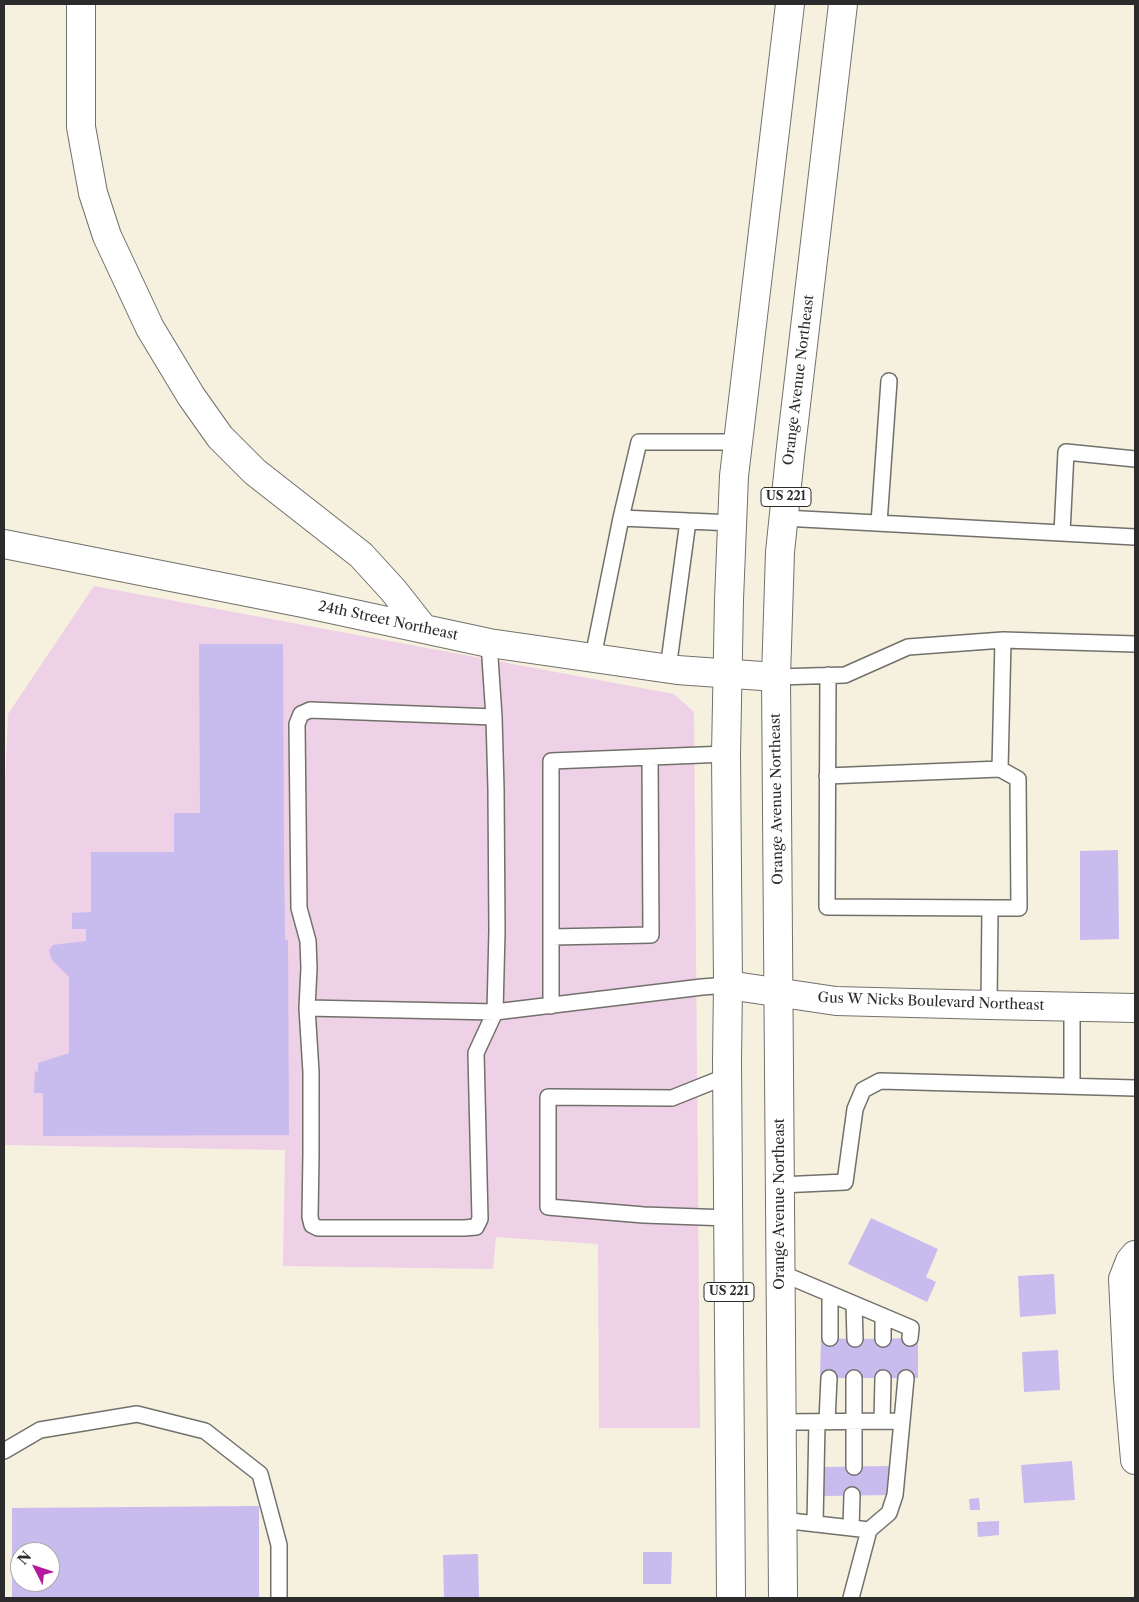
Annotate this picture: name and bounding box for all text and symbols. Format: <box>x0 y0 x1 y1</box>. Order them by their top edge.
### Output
street label: Orange Avenue Northeast <box>780 294 818 466</box>
road number: US 221 <box>761 488 811 507</box>
street label: 24th Street Northeast <box>317 598 459 644</box>
street label: Orange Avenue Northeast <box>767 713 787 885</box>
street label: Gus W Nicks Boulevard Northeast <box>817 990 1045 1014</box>
street label: Orange Avenue Northeast <box>772 1118 788 1290</box>
road number: US 221 <box>704 1282 754 1301</box>
north arrow <box>10 1542 60 1592</box>
text: N <box>14 1547 35 1568</box>

